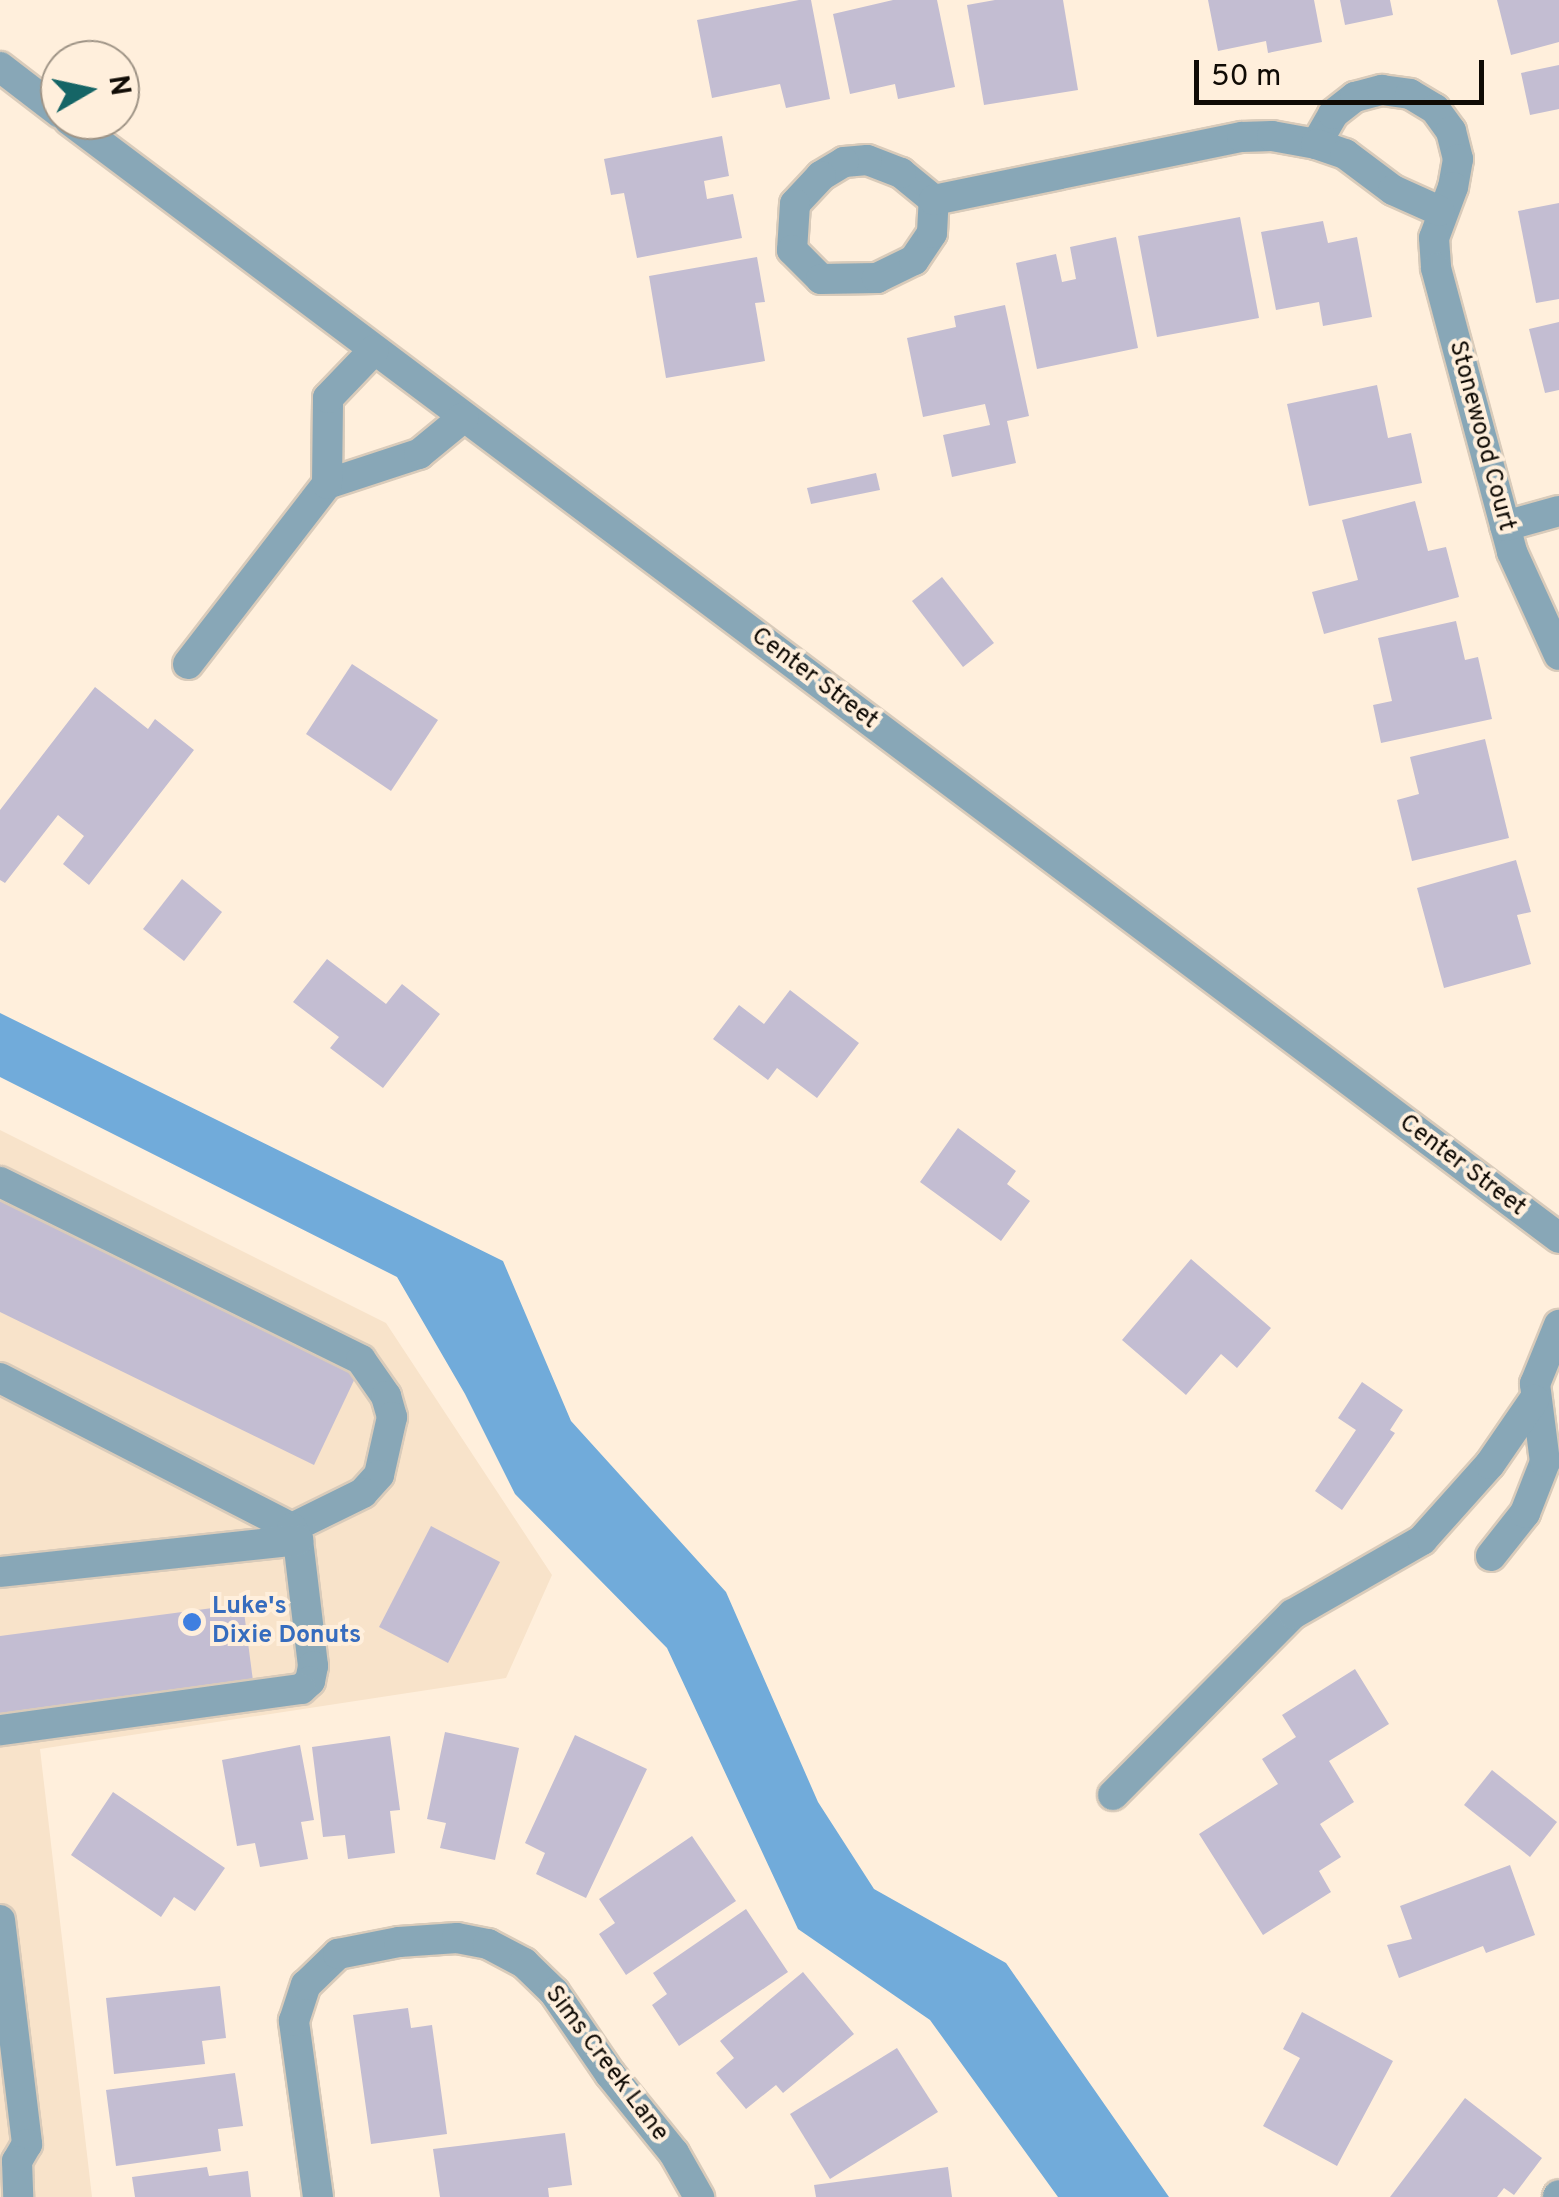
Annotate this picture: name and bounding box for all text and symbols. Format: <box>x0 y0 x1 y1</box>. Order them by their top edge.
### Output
north arrow <box>40 40 140 140</box>
scale bar <box>1199 40 1489 102</box>
text: 50 m <box>1211 59 1281 96</box>
text: N <box>98 73 137 98</box>
street label: Stonewood Court <box>1441 338 1521 534</box>
street label: Center Street <box>745 622 883 736</box>
street label: Center Street <box>1393 1109 1531 1223</box>
place label: Luke's Dixie Donuts <box>212 1593 361 1652</box>
marker: Luke's Dixie Donuts <box>181 1611 203 1633</box>
street label: Sims Creek Lane <box>538 1980 674 2148</box>

